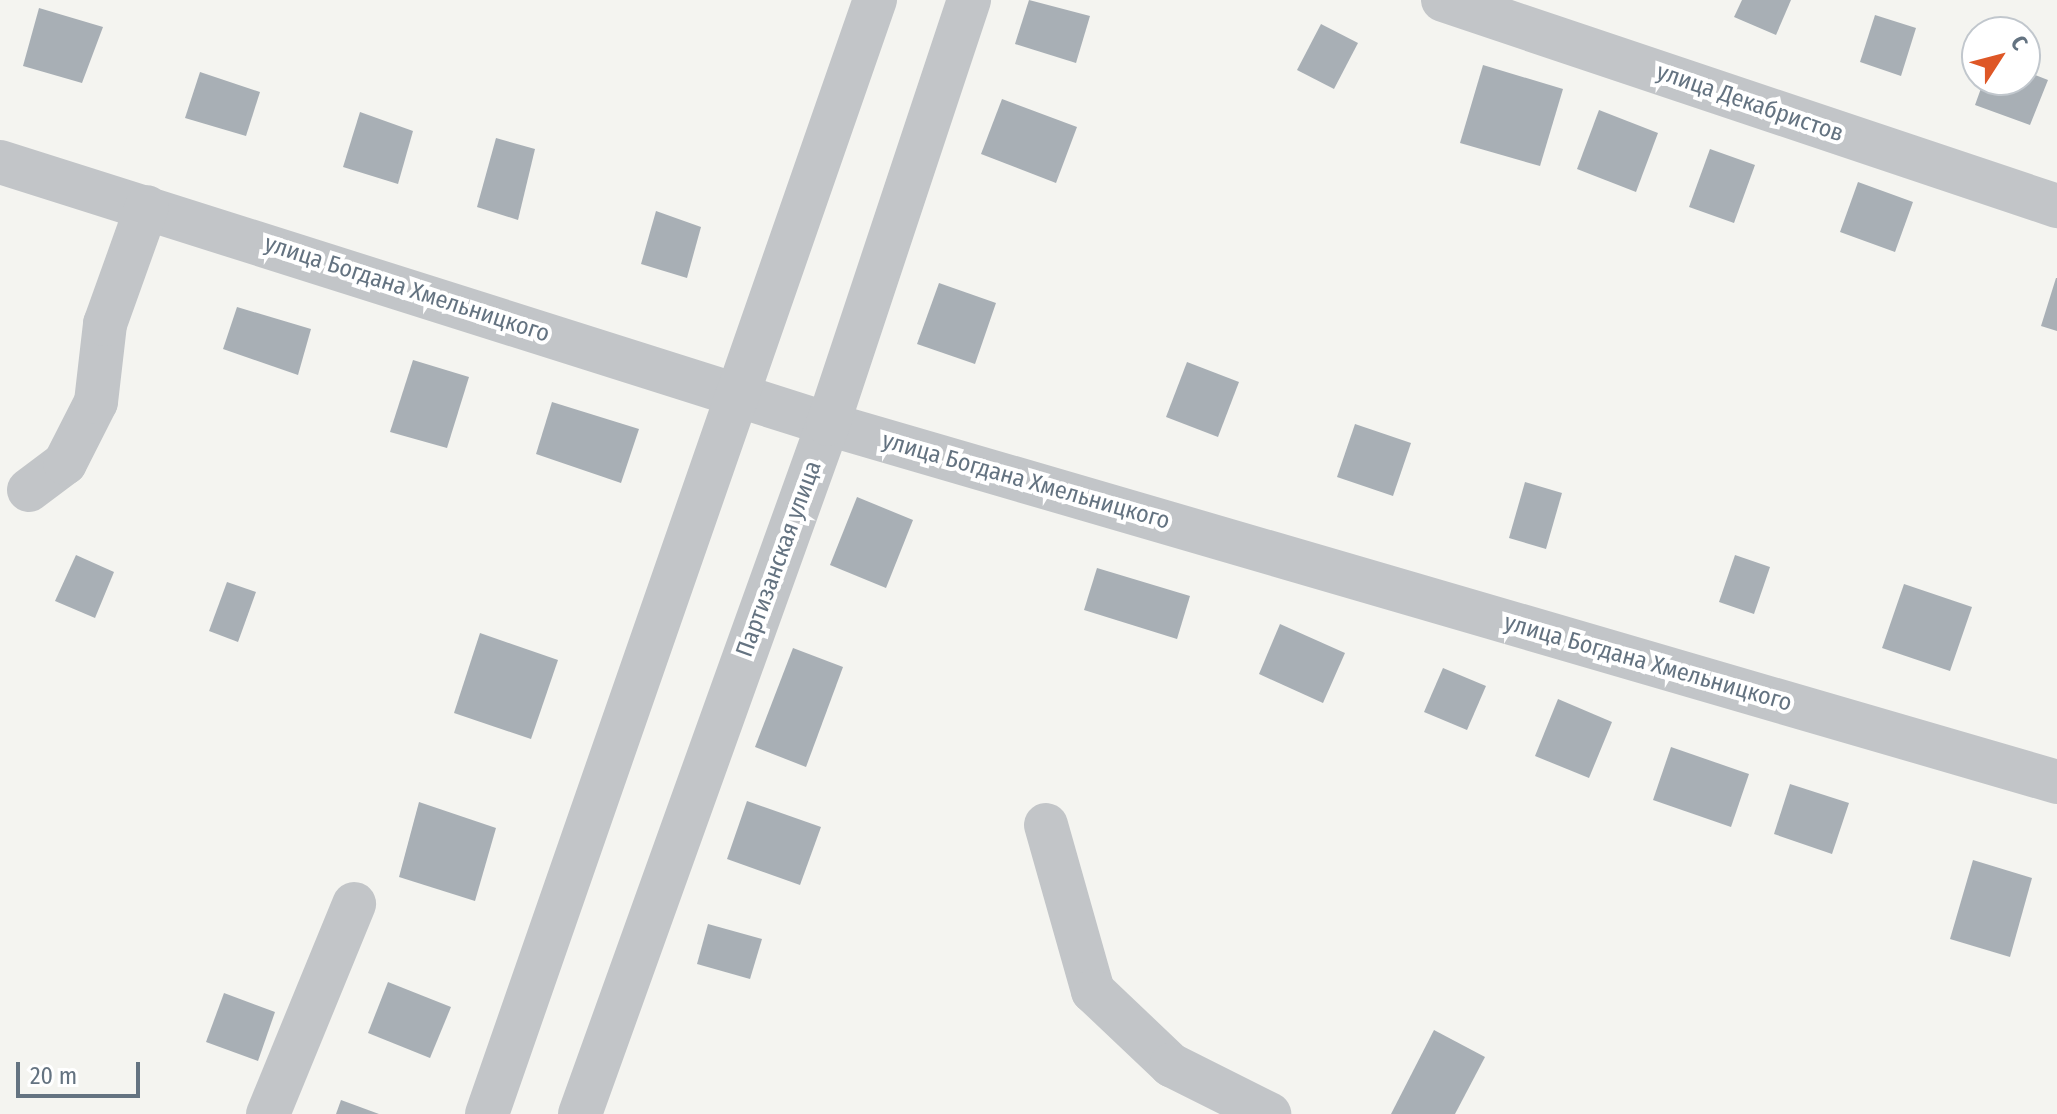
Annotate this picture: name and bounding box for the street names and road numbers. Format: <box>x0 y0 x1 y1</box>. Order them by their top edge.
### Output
street label: улица Декабристов <box>1653 58 1847 148</box>
street label: улица Богдана Хмельницкого <box>261 229 553 349</box>
street label: улица Богдана Хмельницкого <box>879 426 1173 536</box>
street label: Партизанская улица <box>730 457 828 661</box>
street label: улица Богдана Хмельницкого <box>1501 608 1795 718</box>

